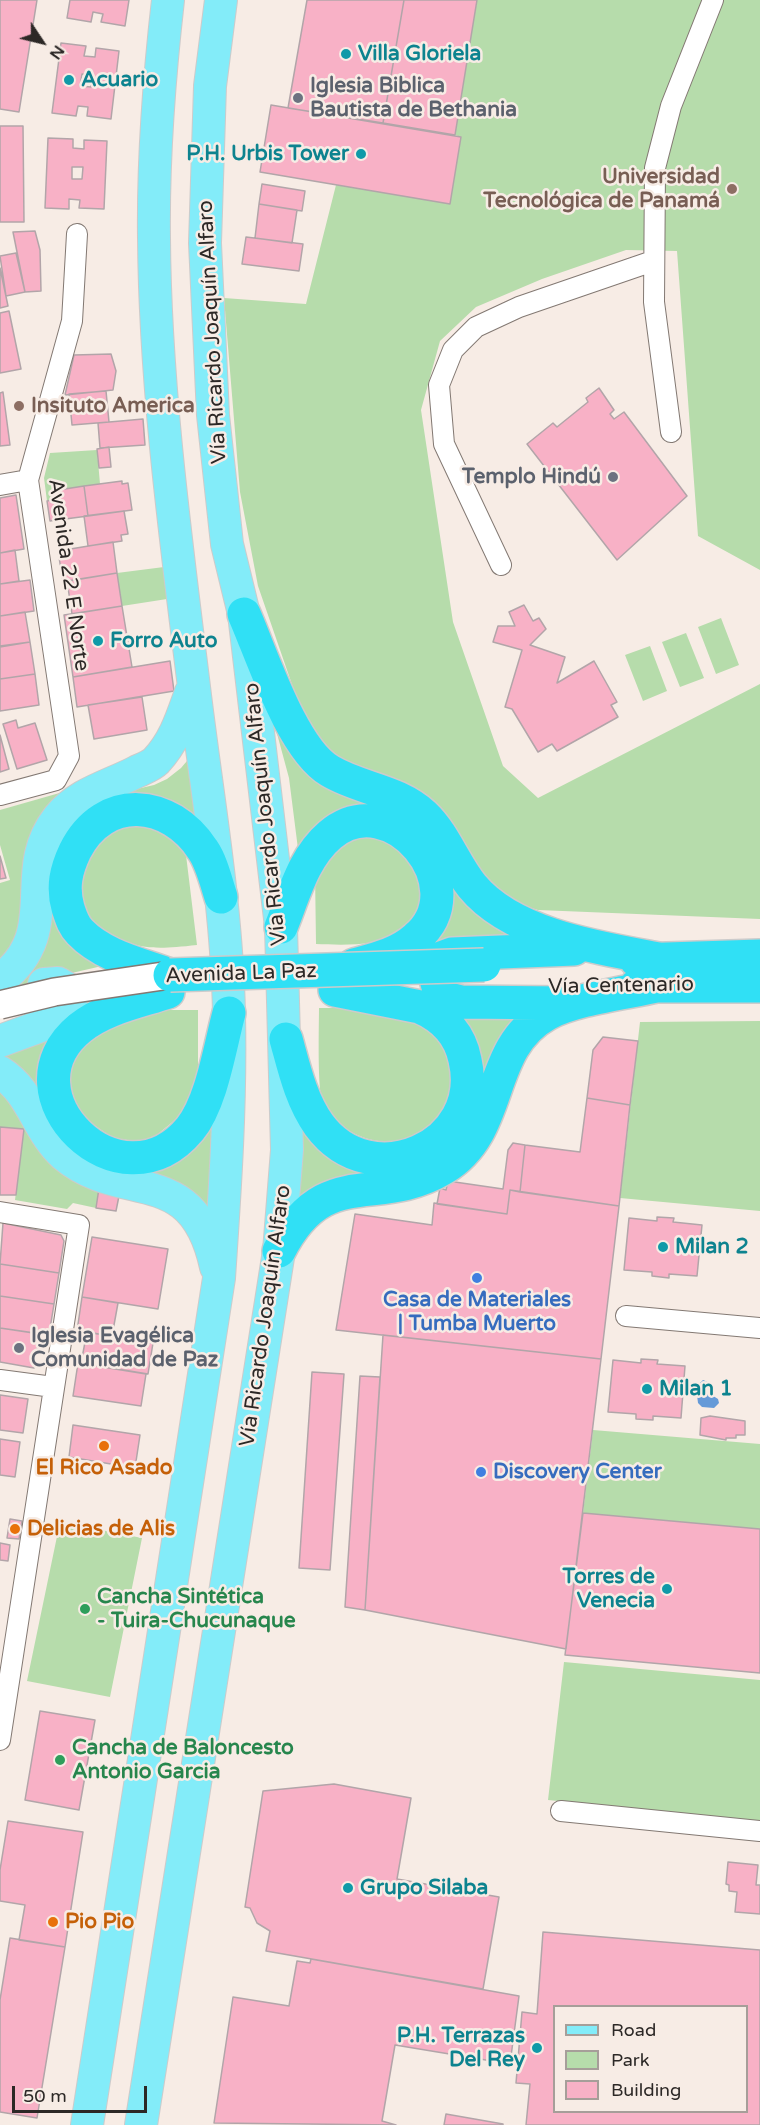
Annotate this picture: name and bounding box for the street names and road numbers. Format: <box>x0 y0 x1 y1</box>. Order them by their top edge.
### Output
street label: Vía Ricardo Joaquín Alfaro <box>194 200 232 464</box>
street label: Avenida 22 E Norte <box>42 477 94 673</box>
street label: Vía Ricardo Joaquín Alfaro <box>240 681 292 947</box>
street label: Avenida La Paz <box>165 959 317 989</box>
street label: Vía Centenario <box>548 972 694 1000</box>
street label: Vía Ricardo Joaquín Alfaro <box>235 1184 297 1448</box>

